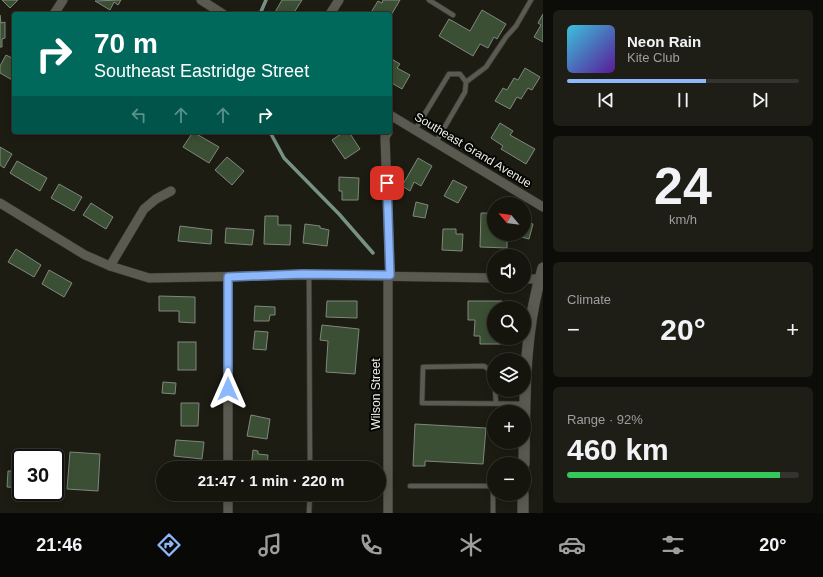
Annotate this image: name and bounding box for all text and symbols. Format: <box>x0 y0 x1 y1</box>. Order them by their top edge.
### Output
icon: right <box>28 28 80 80</box>
text: 70 m <box>94 28 158 59</box>
text: Neon Rain <box>627 33 701 50</box>
text: Kite Club <box>627 50 680 65</box>
text: Southeast Eastridge Street <box>94 61 309 81</box>
icon: previous <box>595 89 617 111</box>
icon: pause <box>672 89 694 111</box>
icon: next <box>749 89 771 111</box>
icon: left <box>128 104 150 126</box>
icon: ahead <box>170 104 192 126</box>
icon: ahead <box>212 104 234 126</box>
icon: right <box>254 104 276 126</box>
street label: Southeast Grand Avenue <box>412 110 534 191</box>
text: 24 <box>654 157 712 215</box>
pin <box>370 166 404 200</box>
icon: arrive <box>376 172 398 194</box>
north arrow <box>487 197 531 241</box>
map controls <box>487 197 531 501</box>
text: km/h <box>669 212 697 227</box>
button: sound <box>487 249 531 293</box>
text: Climate <box>567 292 611 307</box>
button: search <box>487 301 531 345</box>
text: 20° <box>660 313 706 346</box>
text: − <box>567 317 580 342</box>
text: + <box>786 317 799 342</box>
button: layers <box>487 353 531 397</box>
street label: Wilson Street <box>369 358 383 430</box>
position arrow <box>207 368 249 410</box>
button: + <box>487 405 531 449</box>
text: Range · 92% <box>567 412 643 427</box>
text: 460 km <box>567 433 669 466</box>
speed limit sign: 30 <box>12 449 64 501</box>
button: − <box>487 457 531 501</box>
text: 21:47 · 1 min · 220 m <box>198 472 344 489</box>
icon: directions <box>155 531 183 559</box>
icon: music <box>256 531 284 559</box>
icon: phone <box>357 531 385 559</box>
icon: climate <box>457 531 485 559</box>
icon: car <box>558 531 586 559</box>
icon: filters <box>659 531 687 559</box>
text: 21:46 <box>36 535 82 555</box>
text: 20° <box>759 535 787 555</box>

